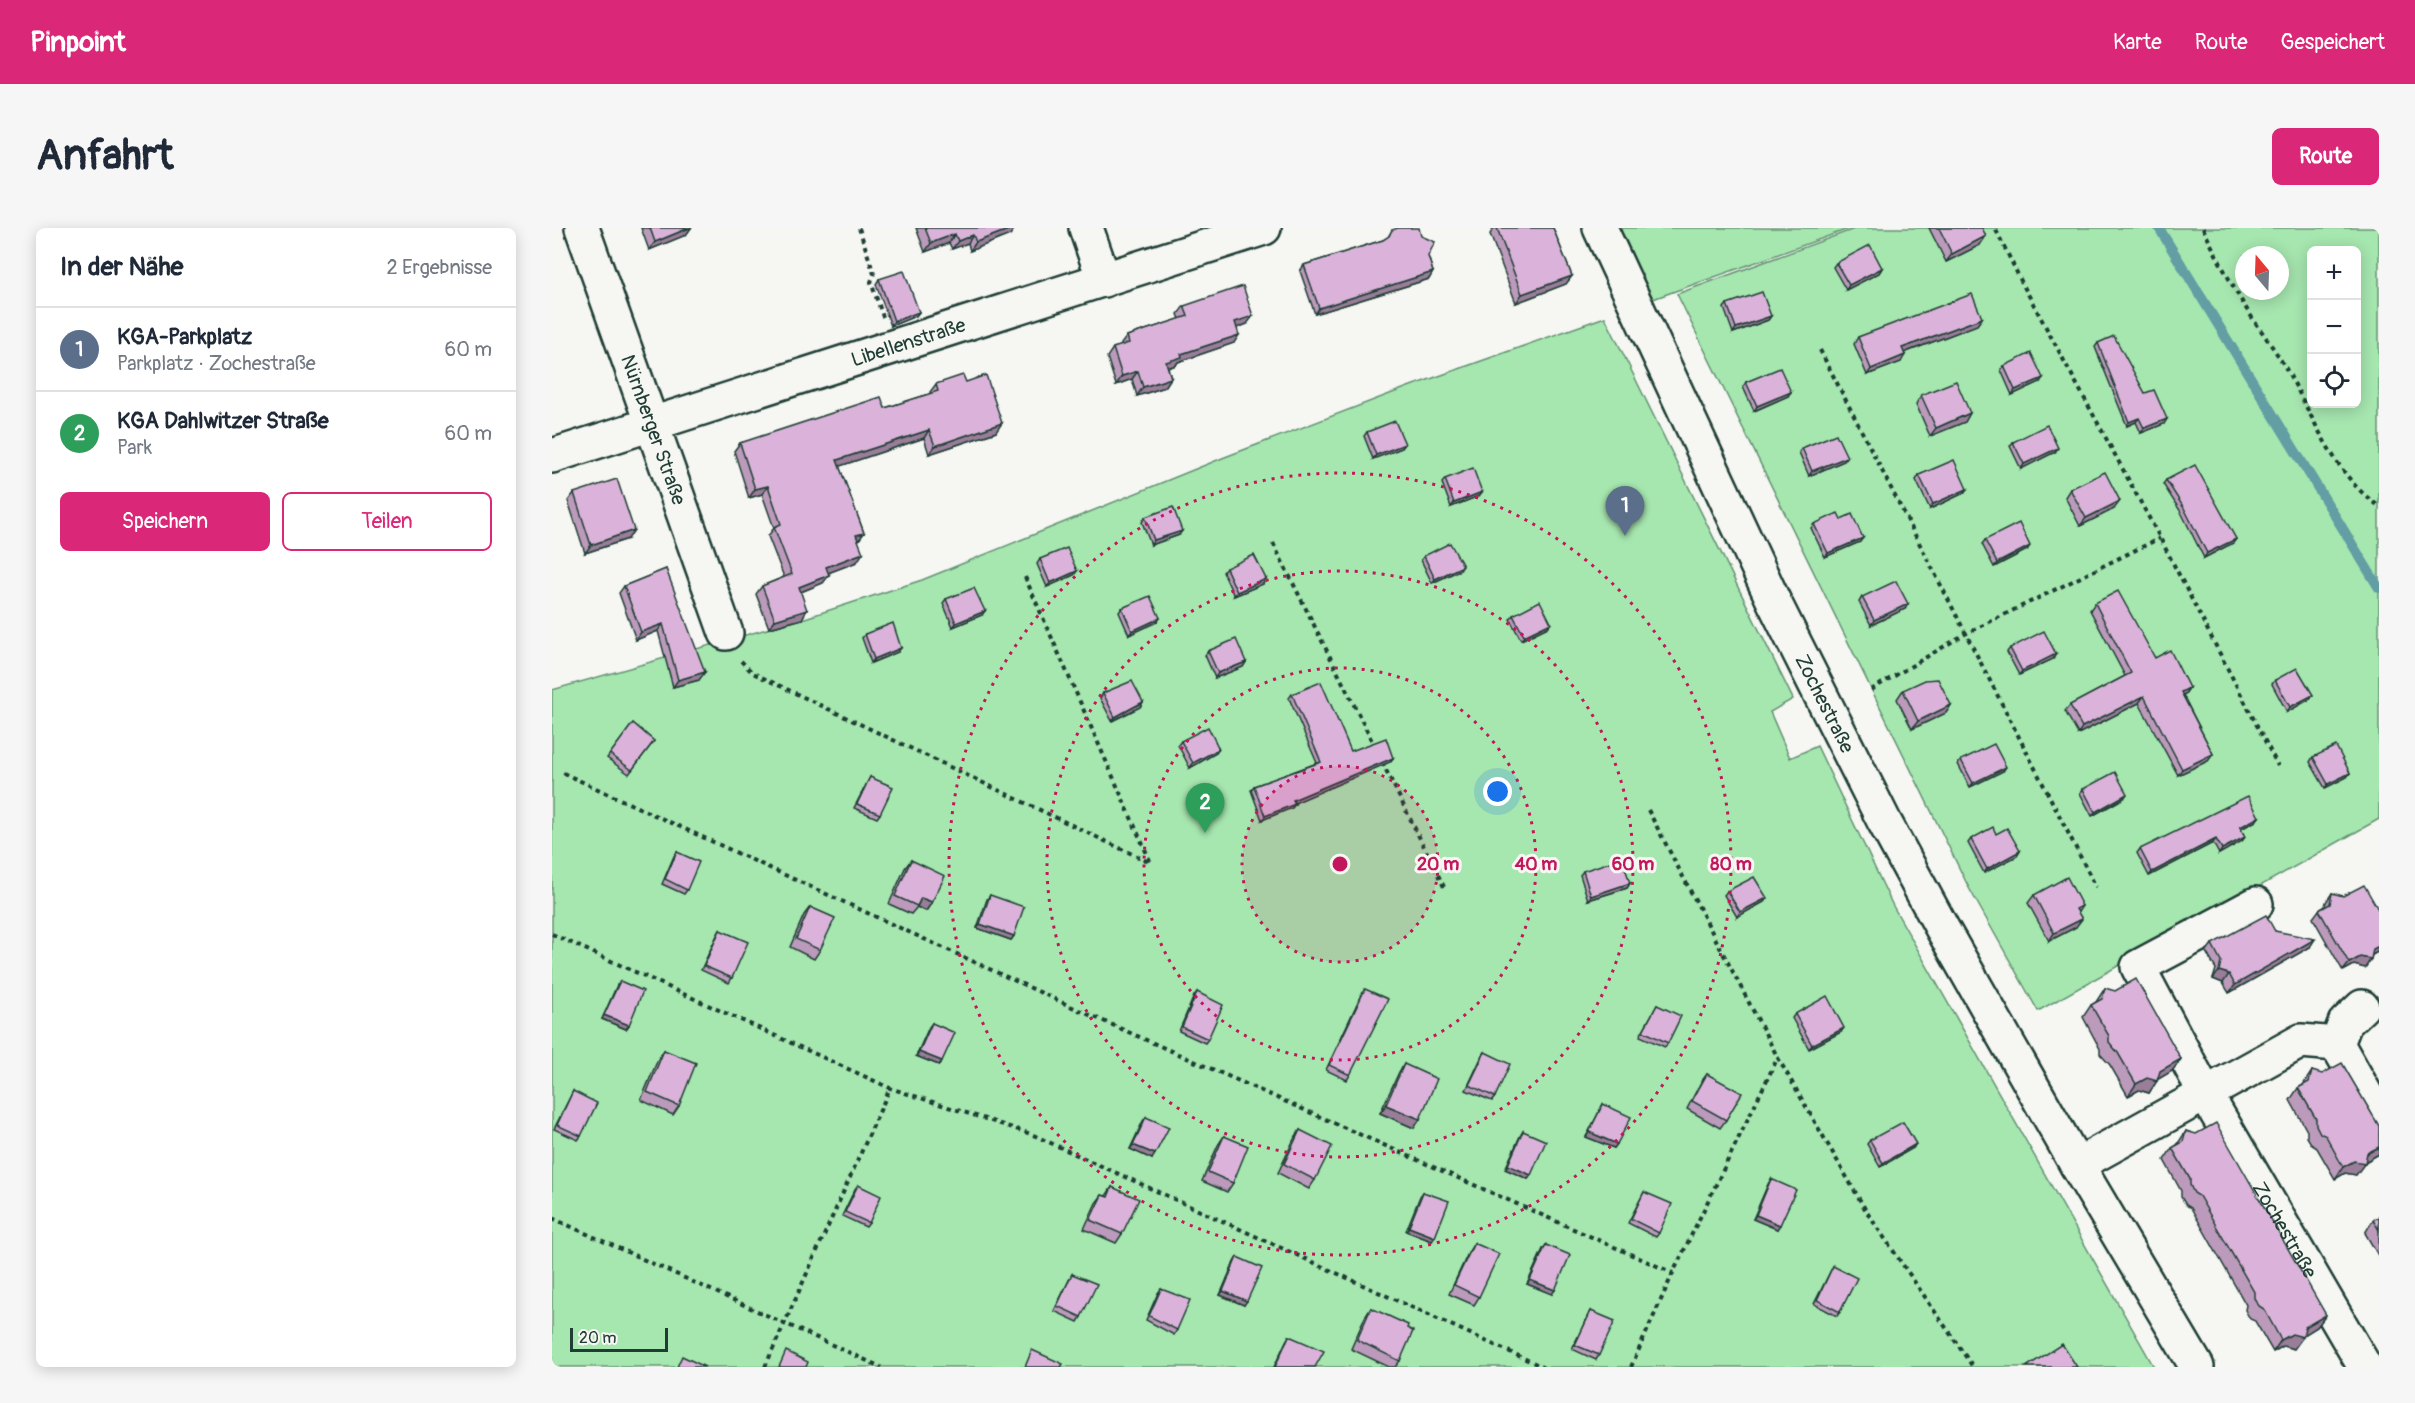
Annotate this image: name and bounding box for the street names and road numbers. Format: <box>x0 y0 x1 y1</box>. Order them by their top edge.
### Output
street label: Libellenstraße <box>848 312 969 372</box>
street label: Nürnberger Straße <box>616 351 692 508</box>
street label: Zochestraße <box>1790 650 1860 757</box>
street label: Zochestraße <box>2247 1177 2323 1283</box>

